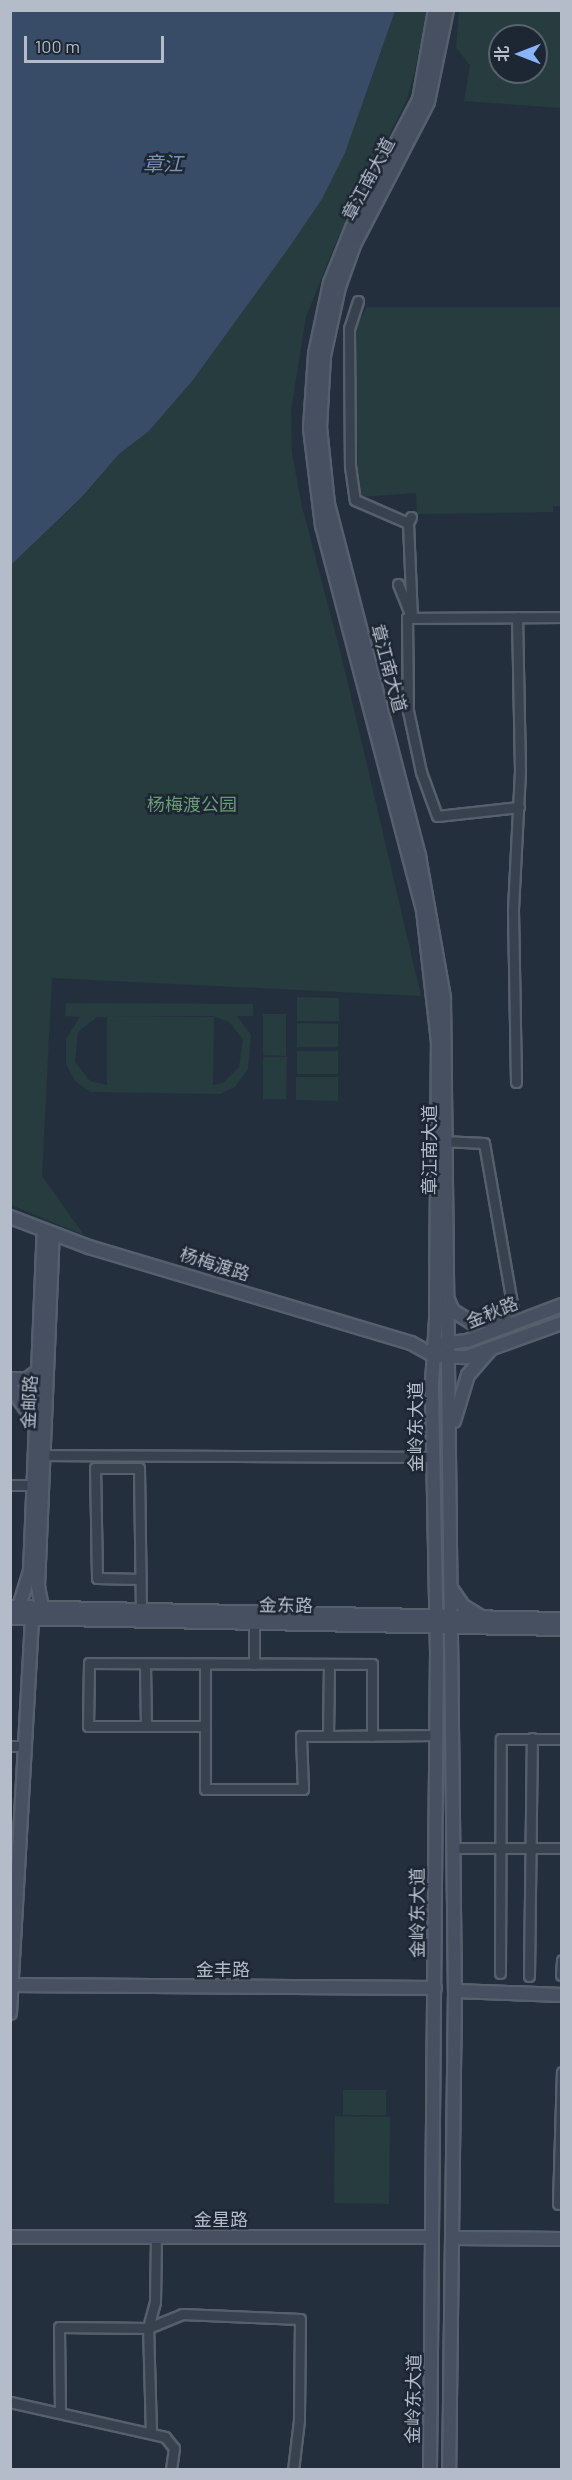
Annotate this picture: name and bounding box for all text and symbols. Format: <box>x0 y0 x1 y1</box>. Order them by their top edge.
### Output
scale bar <box>27 24 166 62</box>
north arrow <box>488 24 548 84</box>
text: 100 m <box>35 35 80 57</box>
text: 北 <box>492 46 511 62</box>
street label: 章江南大道 <box>337 134 399 224</box>
water label: 章江 <box>143 151 183 175</box>
street label: 章江南大道 <box>367 622 411 714</box>
park label: 杨梅渡公园 <box>147 793 237 815</box>
street label: 章江南大道 <box>418 1105 440 1195</box>
street label: 杨梅渡路 <box>177 1243 253 1285</box>
street label: 金秋路 <box>463 1292 521 1332</box>
street label: 金邮路 <box>17 1374 41 1430</box>
street label: 金岭东大道 <box>404 1382 426 1472</box>
street label: 金东路 <box>259 1594 313 1616</box>
street label: 金岭东大道 <box>406 1868 428 1958</box>
street label: 金丰路 <box>196 1958 250 1980</box>
street label: 金星路 <box>194 2208 248 2230</box>
street label: 金岭东大道 <box>401 2354 425 2444</box>

